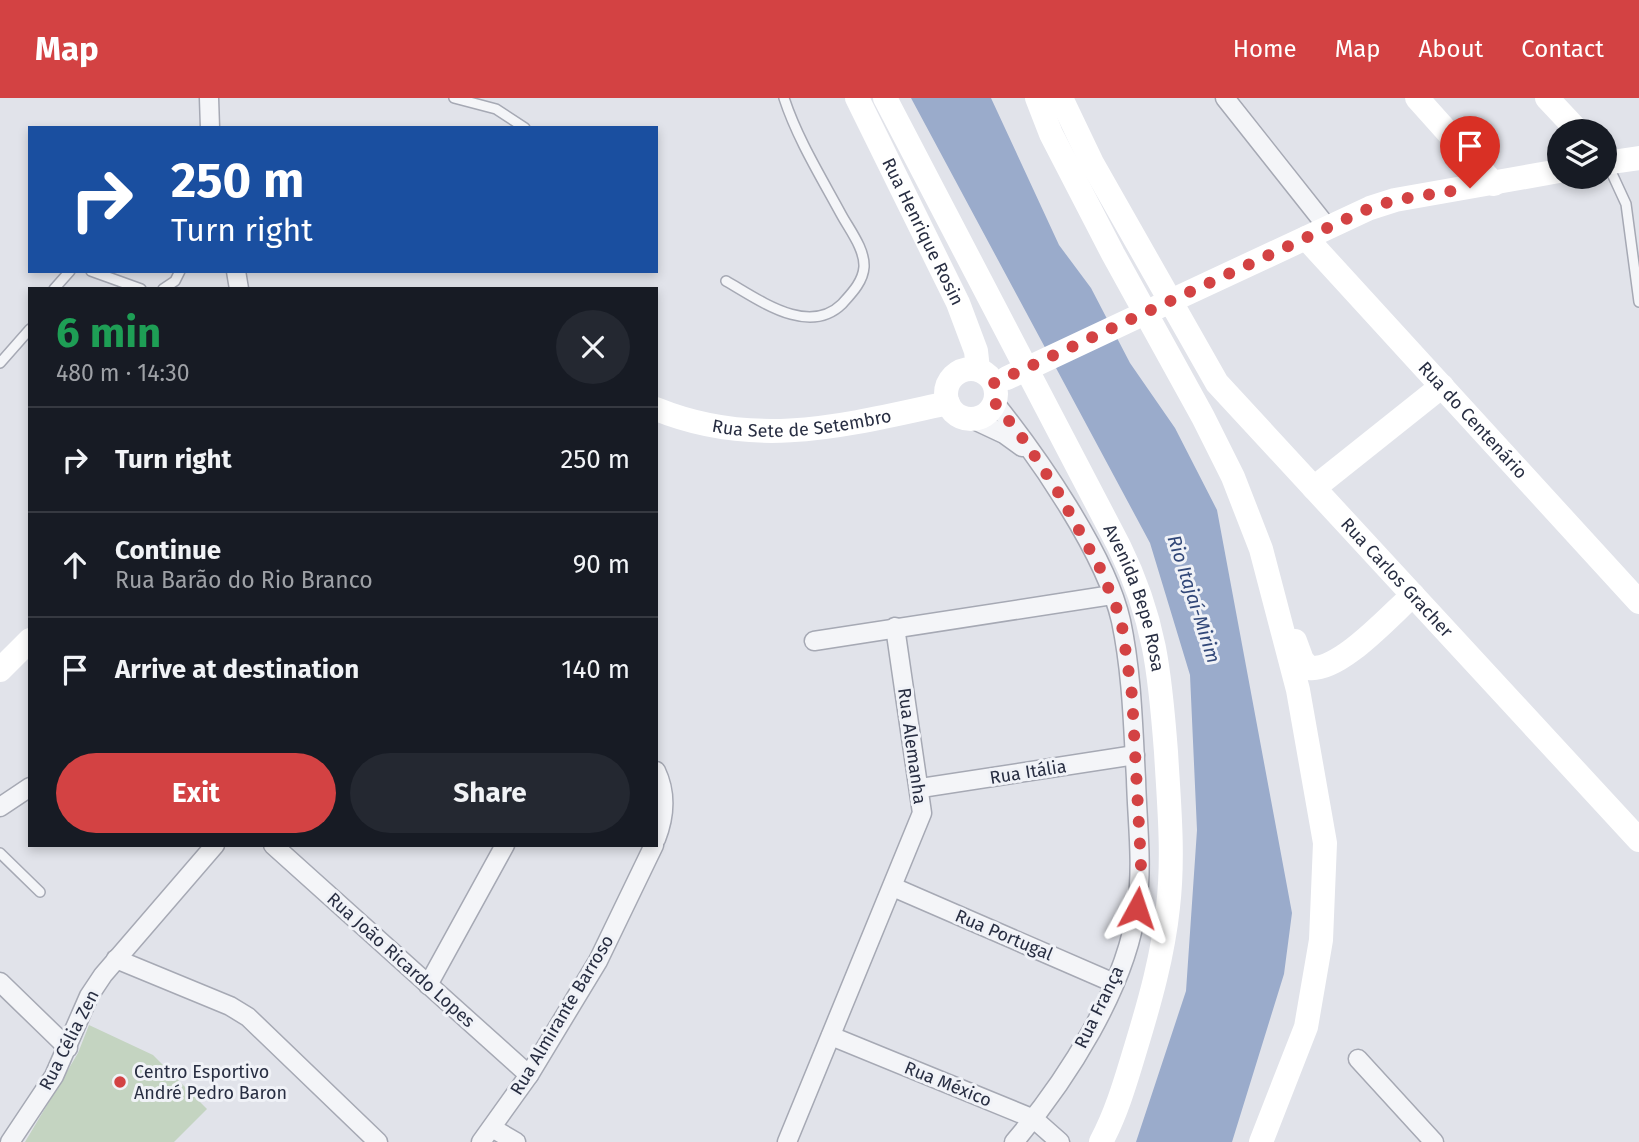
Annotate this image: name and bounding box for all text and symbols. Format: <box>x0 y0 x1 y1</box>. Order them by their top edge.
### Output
text: Map <box>35 29 99 69</box>
text: Home <box>1233 35 1297 63</box>
text: Map <box>1335 35 1381 63</box>
text: About <box>1419 35 1483 63</box>
text: Contact <box>1521 35 1604 63</box>
pin <box>1440 116 1500 188</box>
map controls <box>1547 119 1617 189</box>
button: layers <box>1547 119 1617 189</box>
icon: arrive <box>1451 127 1489 165</box>
text: 250 m <box>171 151 304 210</box>
icon: right <box>56 154 147 245</box>
street label: Rua Henrique Rosin <box>877 154 968 309</box>
text: Turn right <box>171 211 313 249</box>
text: 6 min <box>56 308 161 358</box>
button: close <box>556 310 630 384</box>
street label: Rua do Centenário <box>1414 357 1532 483</box>
text: 480 m · 14:30 <box>56 359 190 387</box>
street label: Rua Sete de Setembro <box>710 405 893 442</box>
icon: right <box>56 441 94 479</box>
text: Turn right <box>115 444 232 475</box>
text: 250 m <box>560 444 630 475</box>
street label: Rua Carlos Gracher <box>1336 513 1457 642</box>
street label: Avenida Bepe Rosa <box>1099 521 1169 673</box>
water label: Rio Itajaí-Mirim <box>1163 532 1225 666</box>
text: Continue <box>115 535 221 566</box>
icon: ahead <box>56 546 94 584</box>
text: 90 m <box>573 549 630 580</box>
text: Rua Barão do Rio Branco <box>115 566 373 594</box>
icon: arrive <box>56 651 94 689</box>
text: Arrive at destination <box>115 654 359 685</box>
text: 140 m <box>561 654 630 685</box>
street label: Rua Alemanha <box>893 686 931 806</box>
button: Exit <box>56 753 336 833</box>
button: Share <box>350 753 630 833</box>
street label: Rua Itália <box>988 755 1068 789</box>
position arrow <box>1100 871 1174 945</box>
street label: Rua João Ricardo Lopes <box>323 888 479 1032</box>
street label: Rua Portugal <box>952 905 1056 965</box>
street label: Rua Almirante Barroso <box>505 931 619 1099</box>
street label: Rua França <box>1070 962 1128 1052</box>
street label: Rua Célia Zen <box>34 986 104 1094</box>
street label: Rua México <box>901 1057 995 1111</box>
place label: Centro Esportivo André Pedro Baron <box>134 1061 287 1104</box>
marker: Centro Esportivo André Pedro Baron <box>112 1074 128 1090</box>

